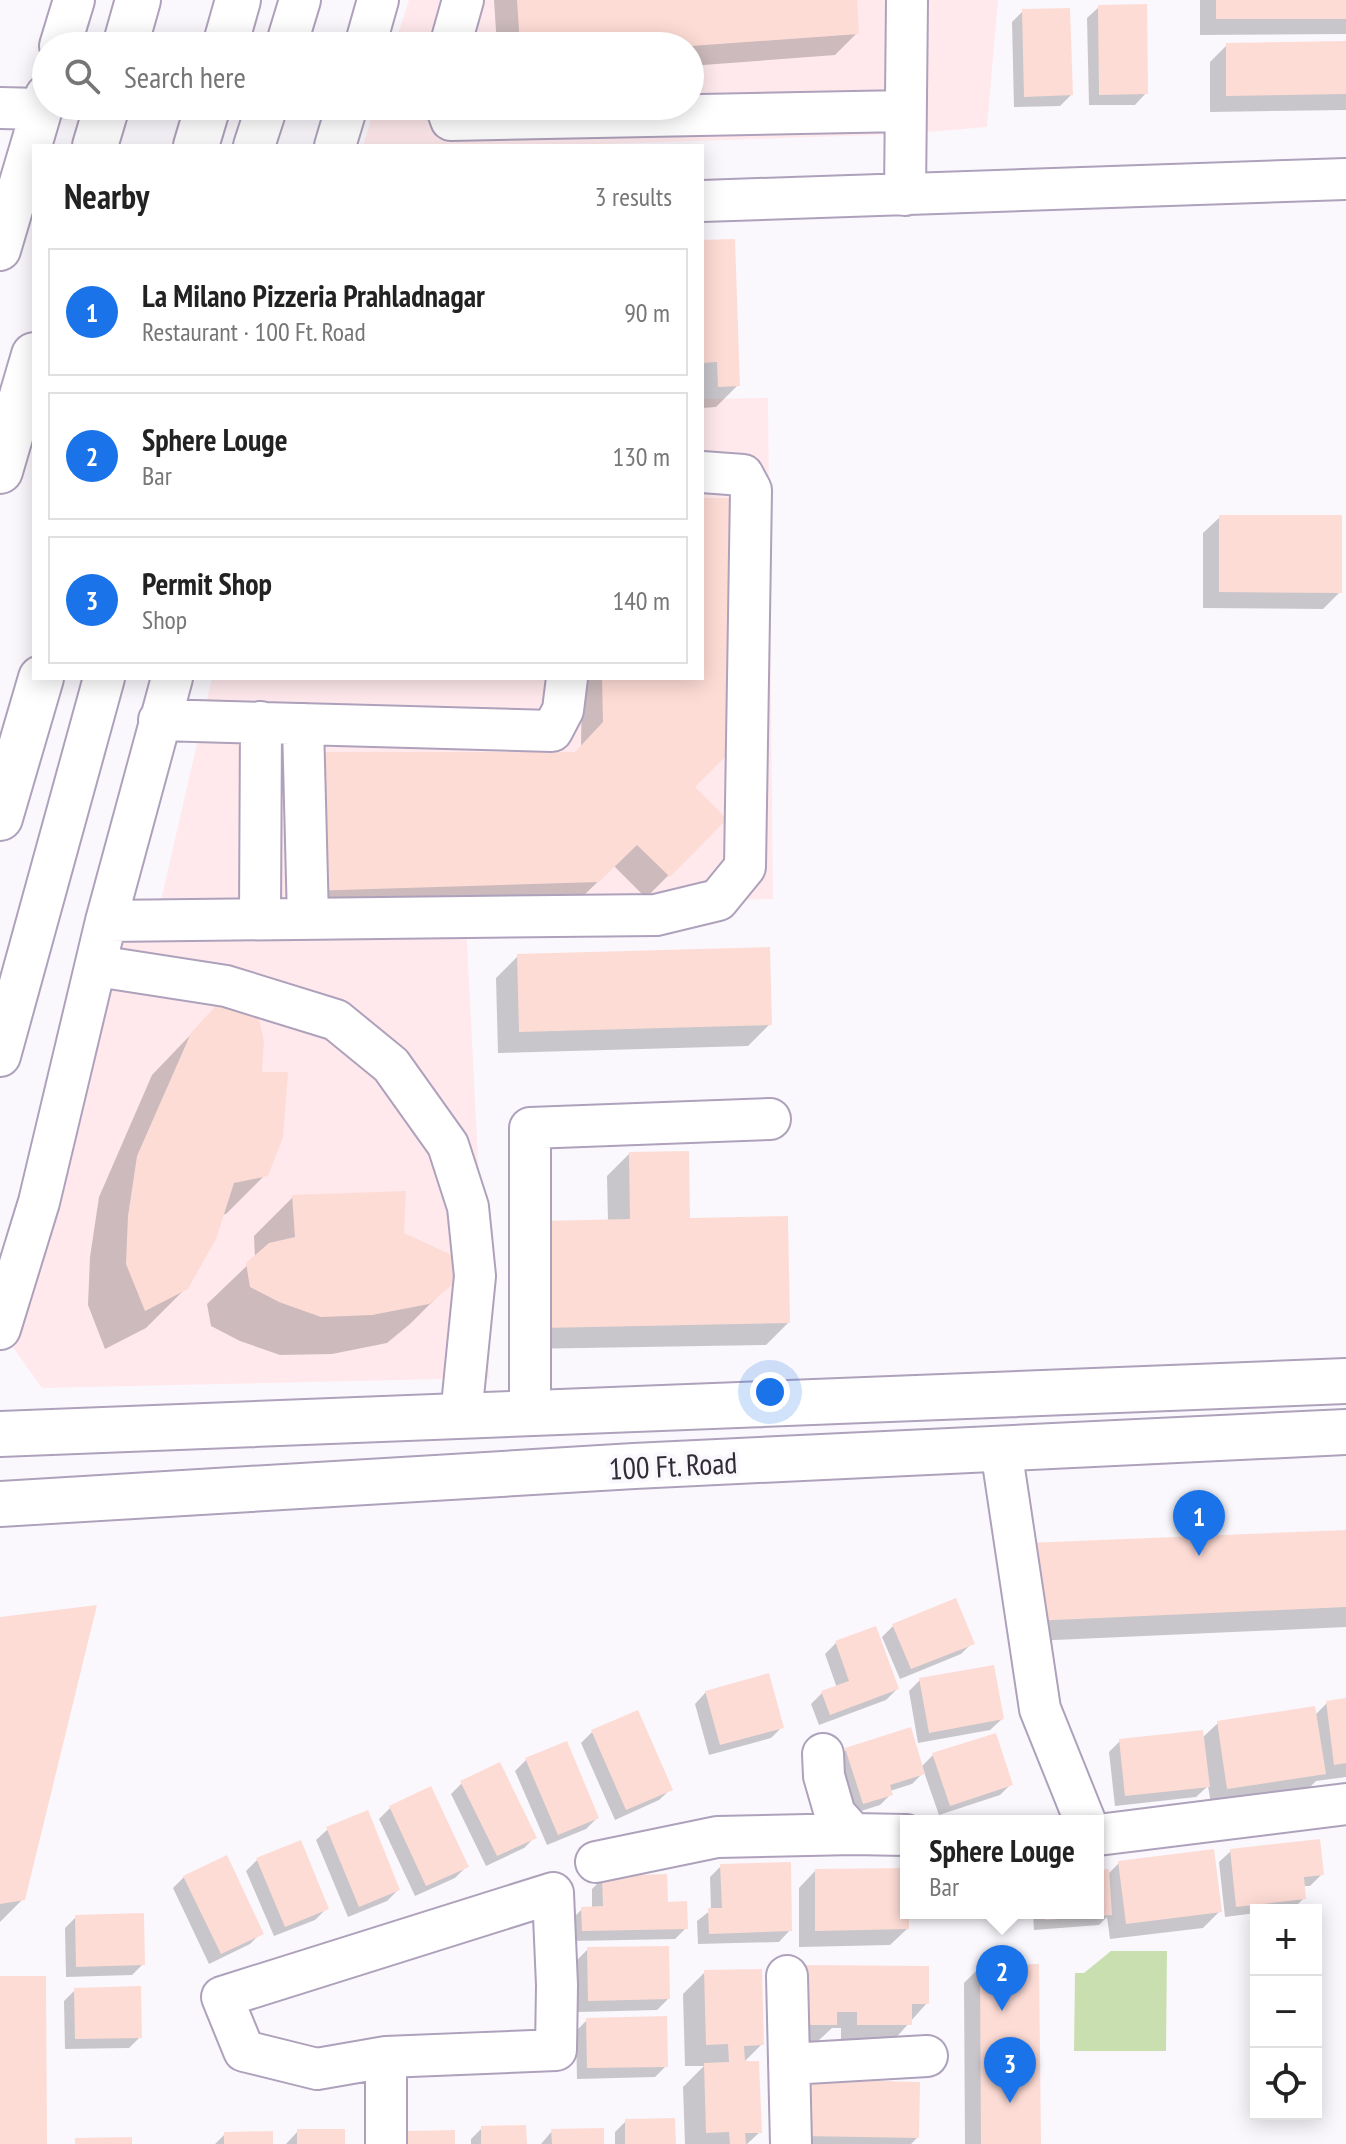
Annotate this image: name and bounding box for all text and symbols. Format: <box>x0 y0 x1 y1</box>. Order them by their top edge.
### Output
search box <box>32 32 704 120</box>
icon: search <box>60 54 104 98</box>
text: Search here <box>124 57 246 96</box>
text: Nearby <box>64 174 149 218</box>
text: 3 results <box>595 180 672 213</box>
text: La Milano Pizzeria Prahladnagar <box>142 276 485 315</box>
text: 1 <box>86 296 98 329</box>
text: 90 m <box>624 296 670 329</box>
text: Restaurant · 100 Ft. Road <box>142 315 366 348</box>
text: Sphere Louge <box>142 420 287 459</box>
text: 2 <box>86 440 98 473</box>
text: 130 m <box>612 440 670 473</box>
text: Bar <box>142 459 172 492</box>
text: Permit Shop <box>142 564 272 603</box>
text: 3 <box>86 584 98 617</box>
text: 140 m <box>612 584 670 617</box>
text: Shop <box>142 603 187 636</box>
your location <box>750 1372 790 1412</box>
street label: 100 Ft. Road <box>608 1442 738 1488</box>
pin: 1 <box>1173 1490 1225 1556</box>
popup <box>900 1815 1104 1919</box>
text: Sphere Louge <box>929 1831 1075 1870</box>
text: Bar <box>929 1870 959 1903</box>
map controls <box>1250 1904 1322 2120</box>
button: + <box>1250 1904 1322 1976</box>
pin: 2 <box>976 1945 1028 2011</box>
button: − <box>1250 1976 1322 2048</box>
pin: 3 <box>984 2037 1036 2103</box>
button: locate <box>1250 2048 1322 2120</box>

